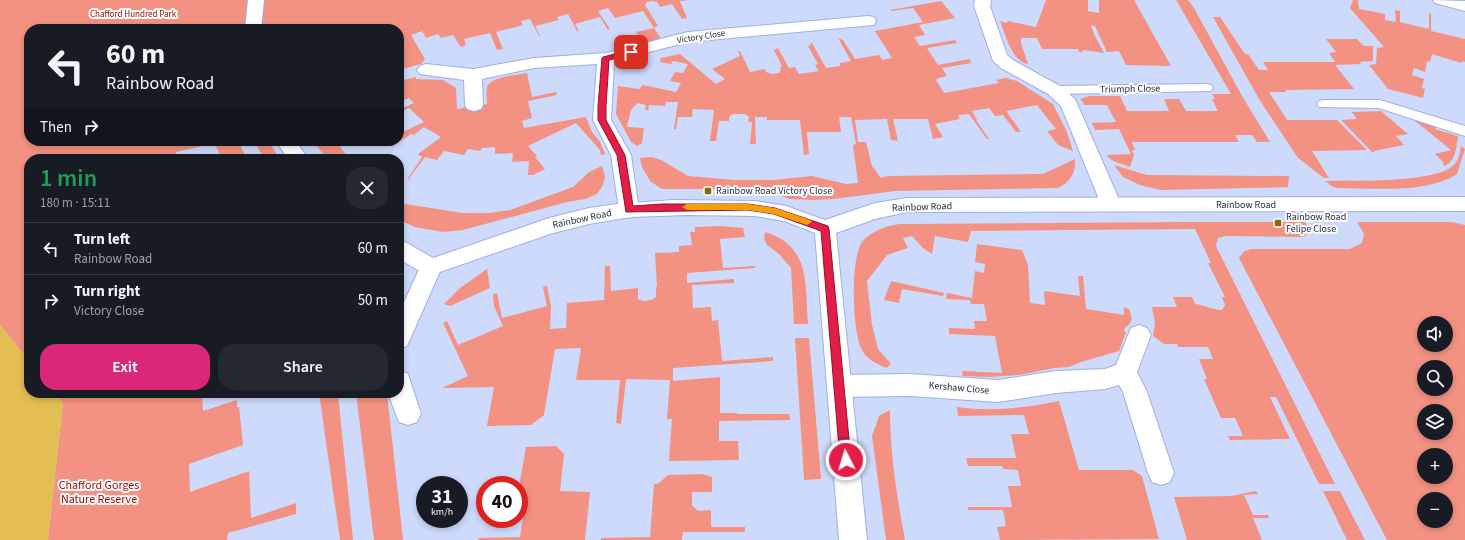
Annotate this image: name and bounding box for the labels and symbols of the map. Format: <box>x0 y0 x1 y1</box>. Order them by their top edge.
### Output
park label: Chafford Hundred Park <box>90 8 177 21</box>
street label: Victory Close <box>676 27 727 47</box>
pin <box>614 35 648 69</box>
street label: Triumph Close <box>1100 81 1160 97</box>
place label: Rainbow Road Victory Close <box>716 184 832 198</box>
marker: Rainbow Road Victory Close <box>703 186 713 196</box>
street label: Rainbow Road <box>1216 198 1276 212</box>
street label: Rainbow Road <box>892 199 952 215</box>
street label: Rainbow Road <box>551 206 613 232</box>
place label: Rainbow Road Felipe Close <box>1286 210 1346 236</box>
marker: Rainbow Road Felipe Close <box>1273 218 1283 228</box>
street label: Kershaw Close <box>928 378 990 398</box>
position arrow <box>825 439 867 481</box>
speed limit sign: 40 <box>476 476 528 528</box>
park label: Chafford Gorges Nature Reserve <box>59 477 139 508</box>

